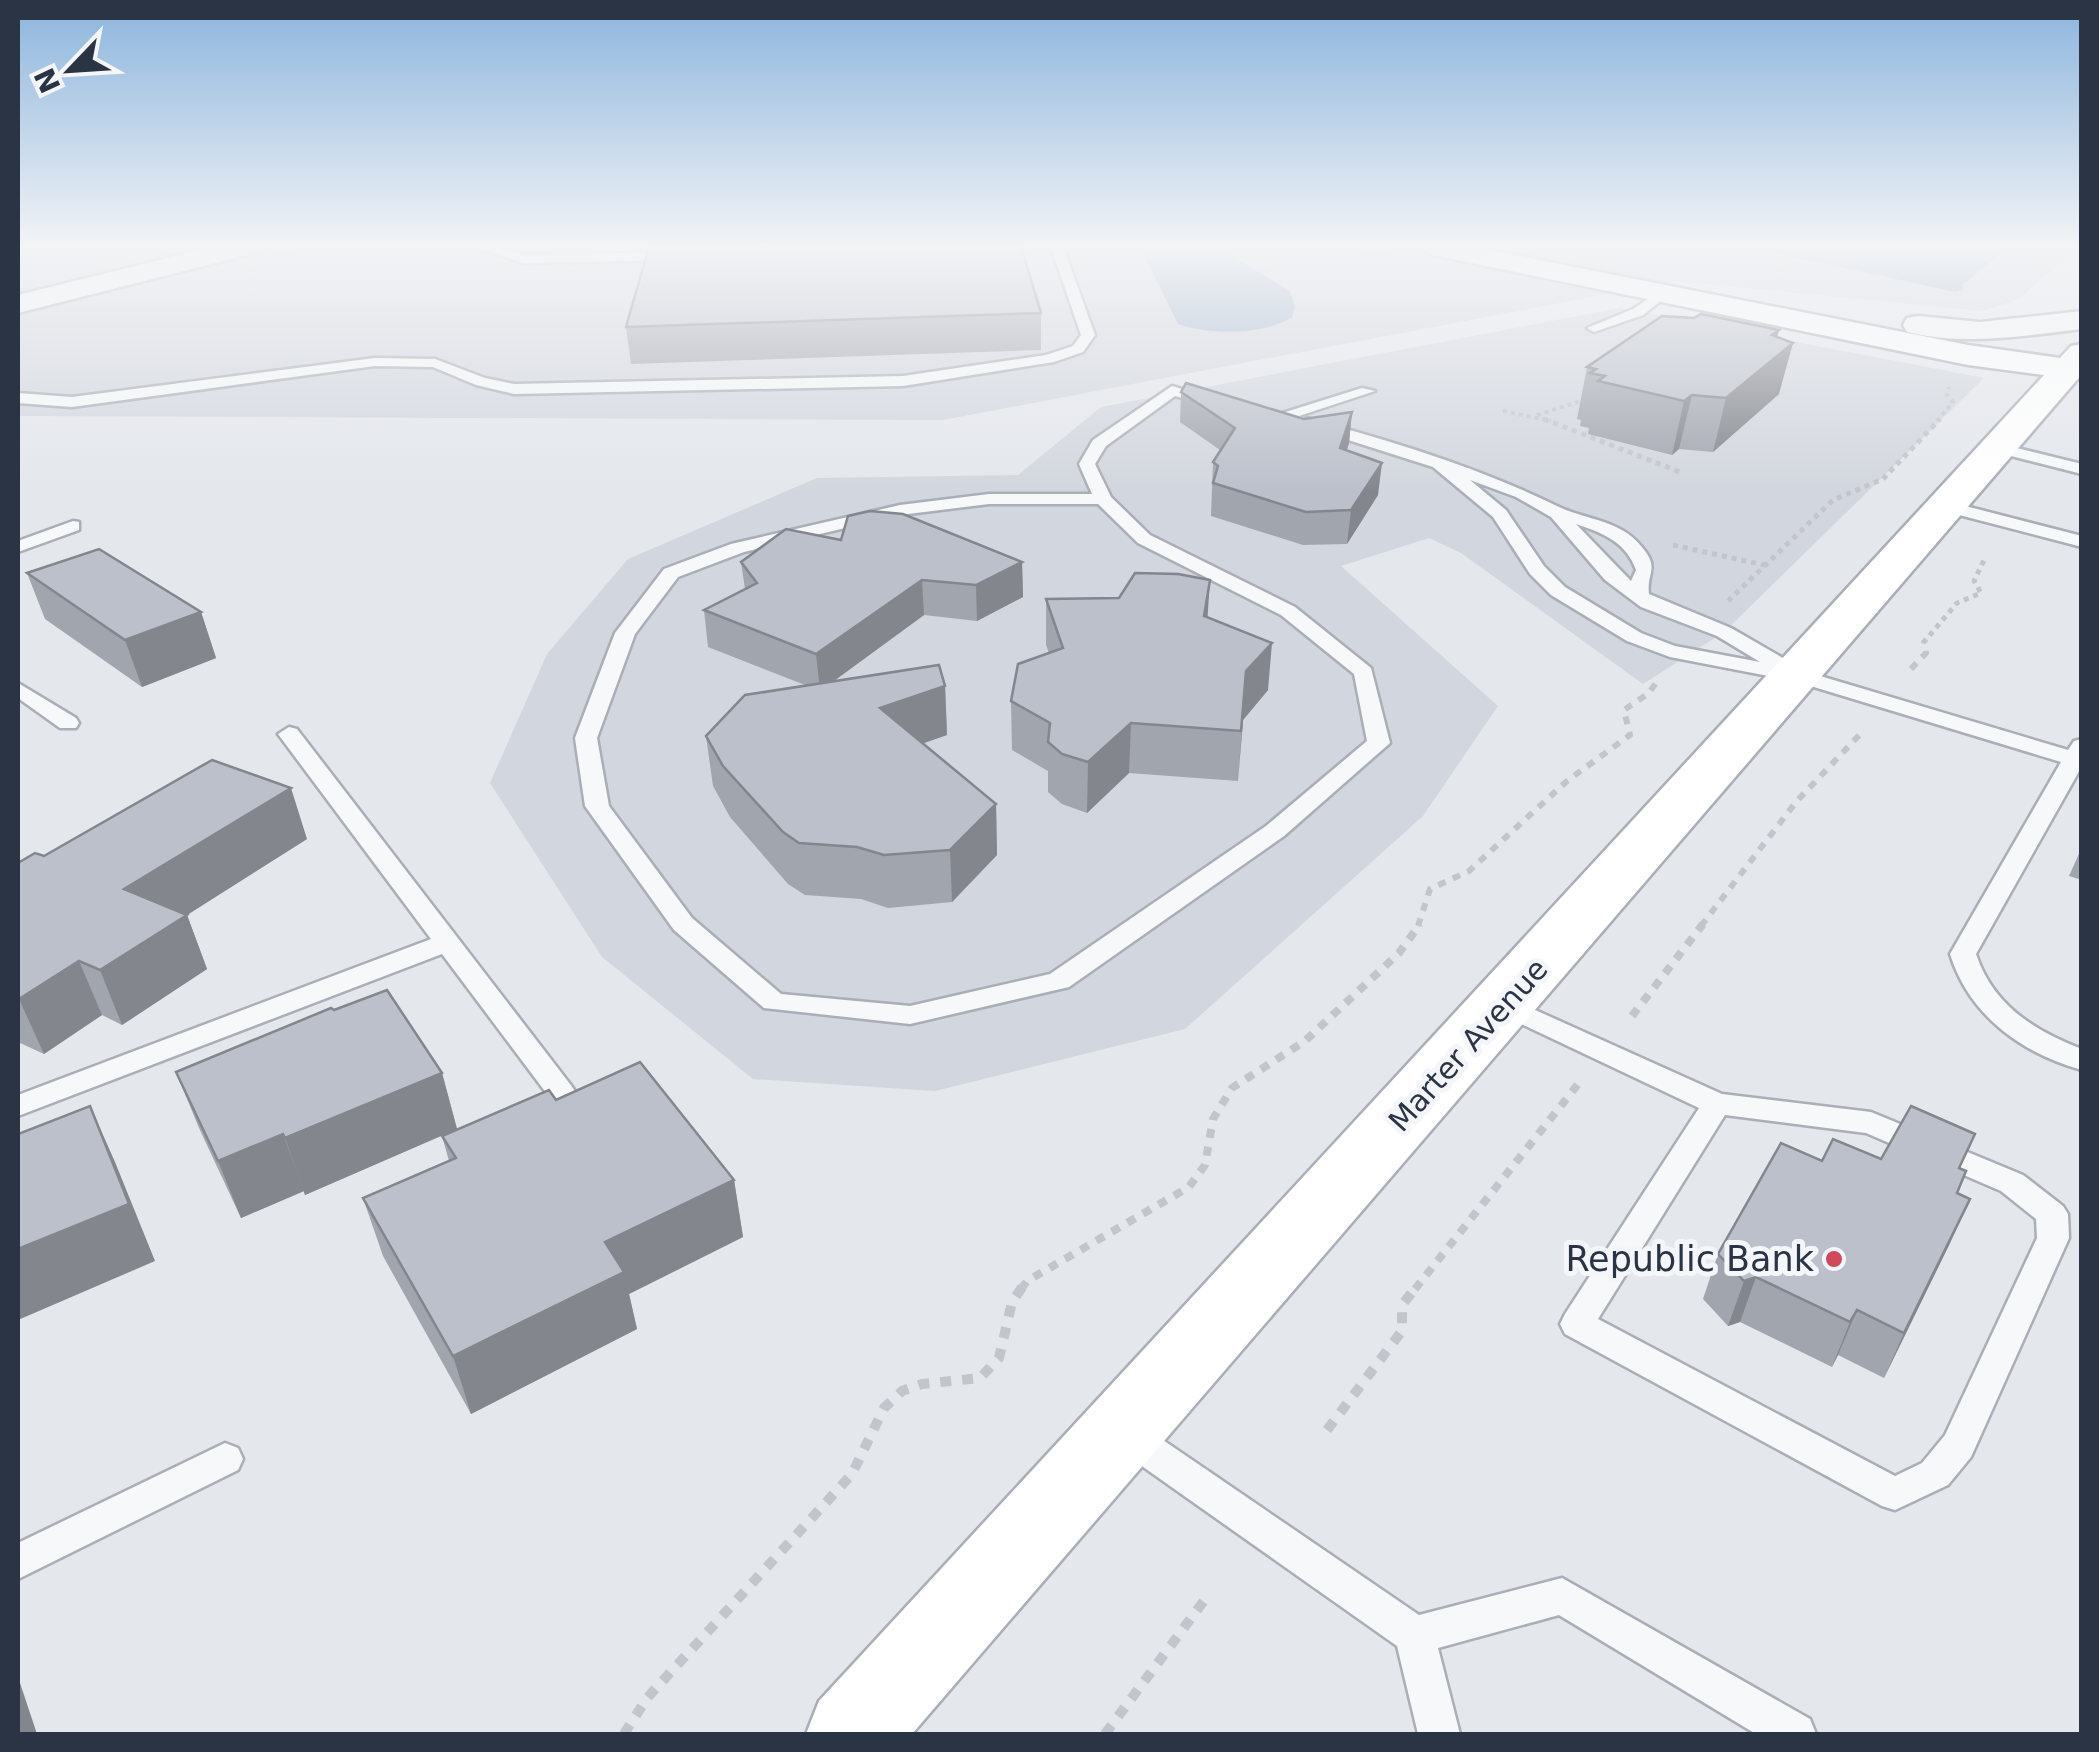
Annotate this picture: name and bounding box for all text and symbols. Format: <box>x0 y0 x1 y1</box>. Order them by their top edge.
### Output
north arrow <box>20 20 120 120</box>
text: N <box>28 63 68 98</box>
street label: Marter Avenue <box>1381 951 1555 1139</box>
place label: Republic Bank <box>1565 1239 1815 1279</box>
marker: Republic Bank <box>1823 1248 1845 1270</box>

